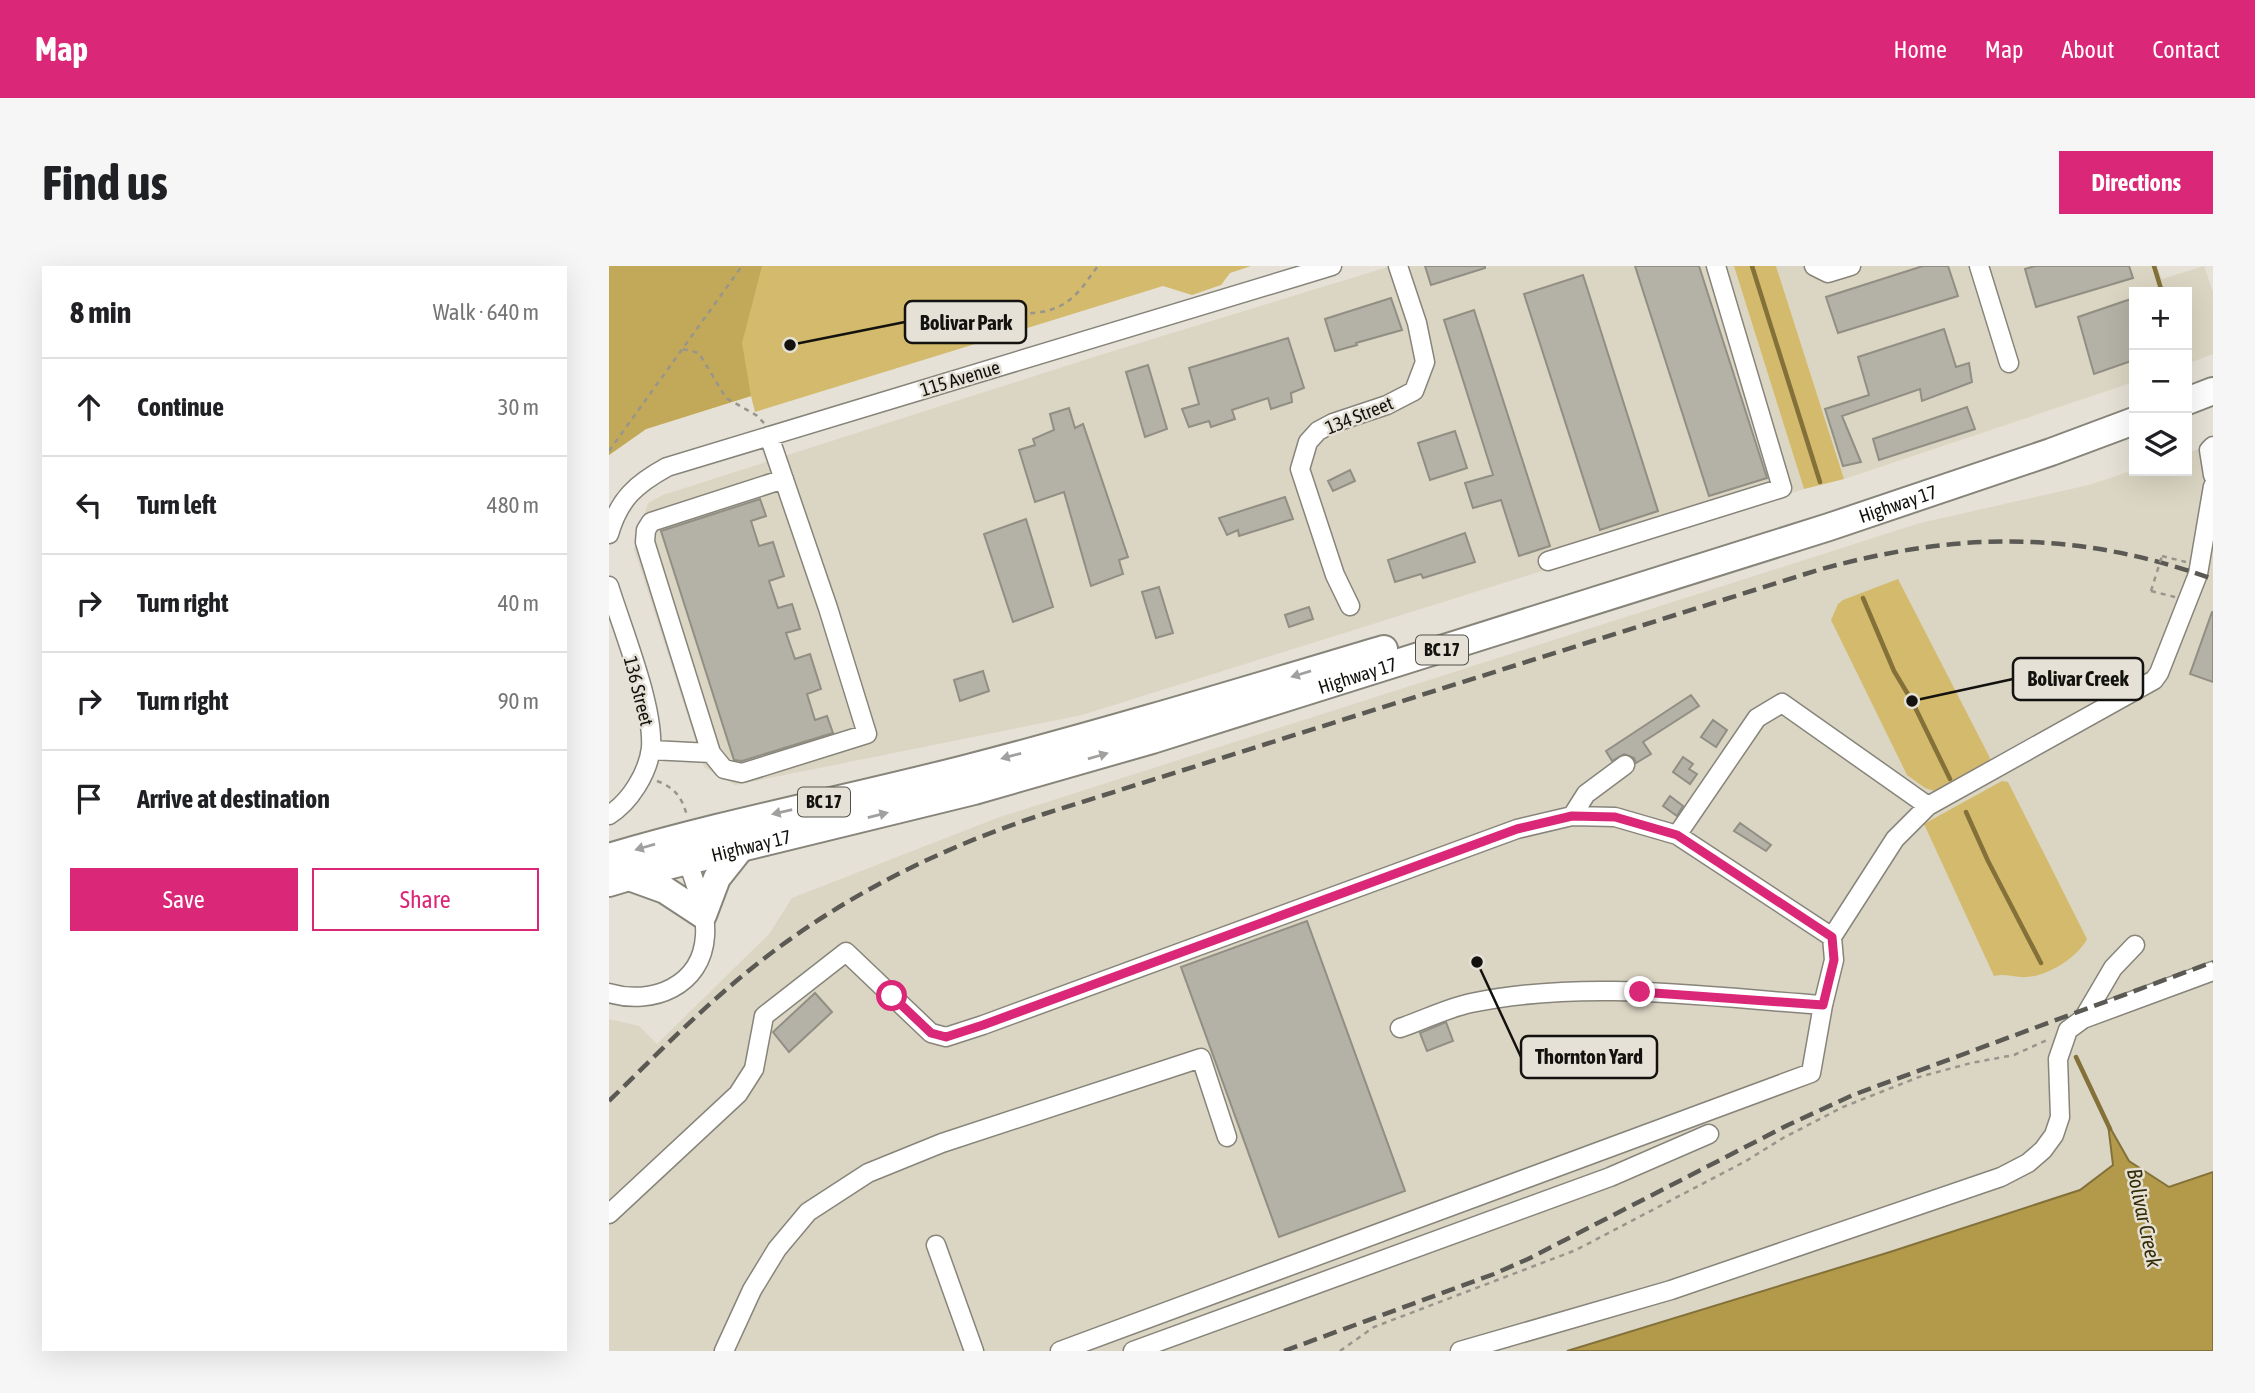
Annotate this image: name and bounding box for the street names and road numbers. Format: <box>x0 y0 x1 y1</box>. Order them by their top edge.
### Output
street label: 115 Avenue <box>918 355 1002 401</box>
street label: 134 Street <box>1322 391 1396 439</box>
street label: Highway 17 <box>1856 480 1940 527</box>
road number: BC 17 <box>1416 636 1468 664</box>
street label: Highway 17 <box>1315 653 1399 698</box>
street label: 136 Street <box>620 654 658 728</box>
road number: BC 17 <box>798 788 850 816</box>
street label: Highway 17 <box>709 825 793 866</box>

